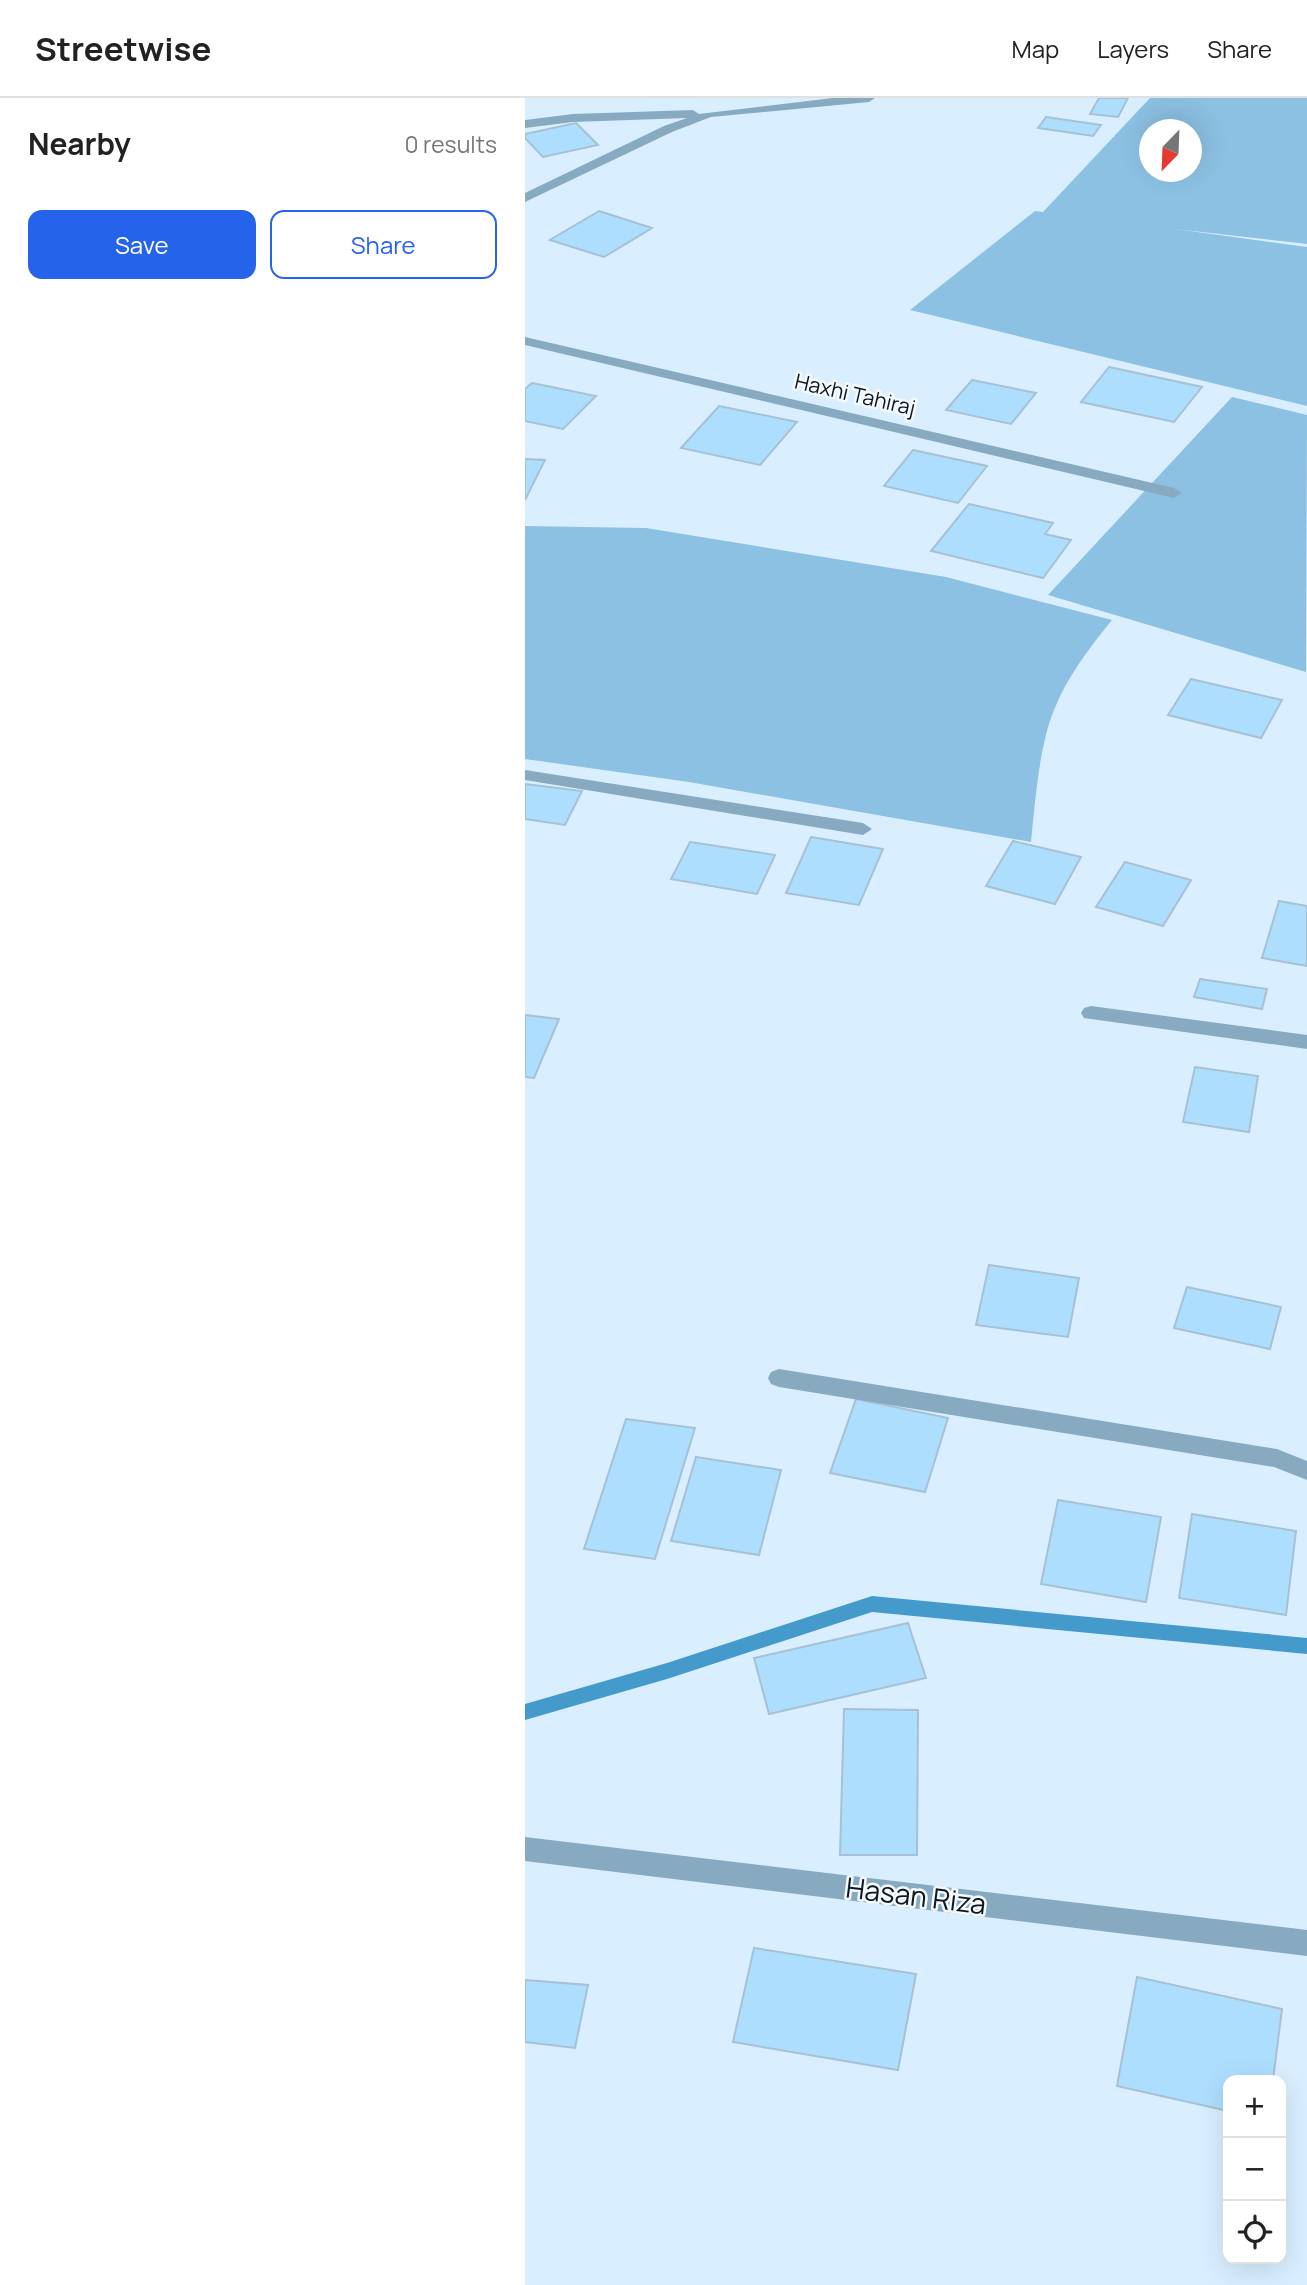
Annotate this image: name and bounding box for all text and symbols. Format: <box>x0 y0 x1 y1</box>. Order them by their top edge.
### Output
text: Streetwise <box>35 26 211 71</box>
text: Map <box>1012 32 1059 65</box>
text: Layers <box>1097 32 1169 65</box>
text: Share <box>1207 32 1272 65</box>
north arrow <box>1139 119 1202 182</box>
text: Nearby <box>28 123 131 164</box>
text: 0 results <box>404 128 497 160</box>
button: Save <box>28 210 256 279</box>
button: Share <box>270 210 497 279</box>
street label: Haxhi Tahiraj <box>792 367 918 421</box>
street label: Hasan Riza <box>844 1868 988 1922</box>
map controls <box>1223 2075 1286 2264</box>
button: + <box>1223 2075 1286 2138</box>
button: − <box>1223 2138 1286 2201</box>
button: locate <box>1223 2201 1286 2264</box>

